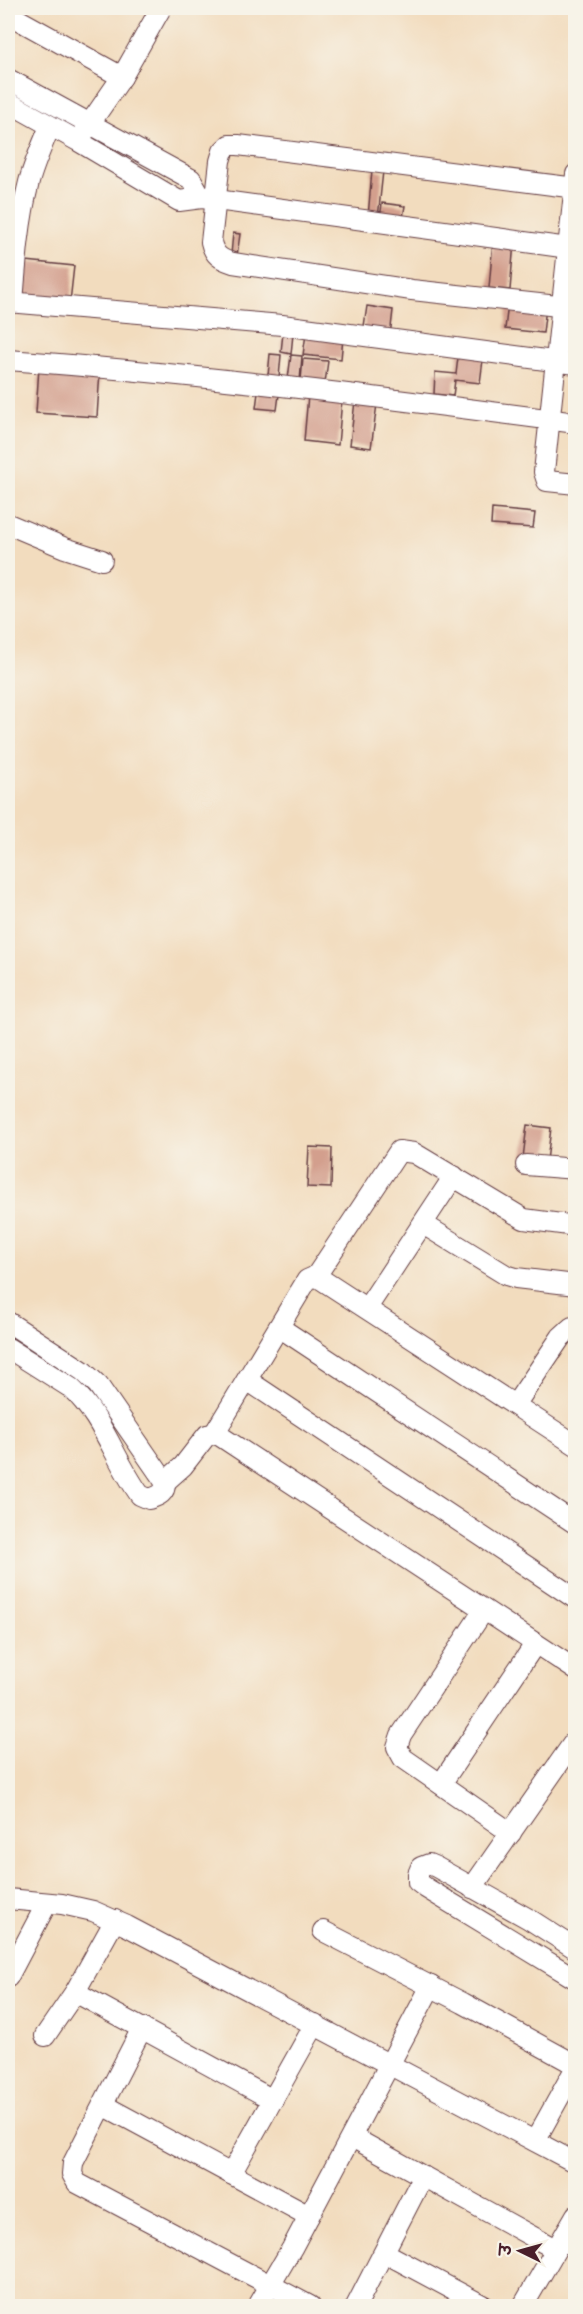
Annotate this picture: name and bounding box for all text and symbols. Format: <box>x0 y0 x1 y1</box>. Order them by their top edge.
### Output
north arrow <box>490 2221 550 2281</box>
text: उ <box>494 2242 520 2258</box>

